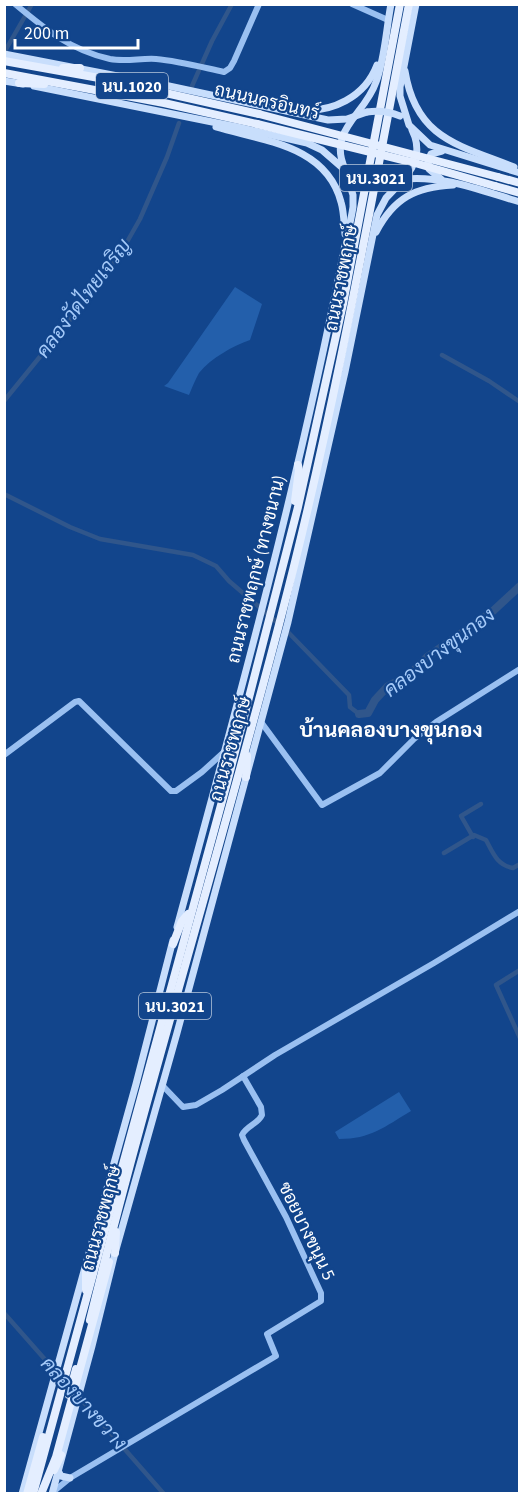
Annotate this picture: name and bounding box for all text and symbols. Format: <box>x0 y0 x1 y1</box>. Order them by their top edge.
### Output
scale bar <box>15 12 138 50</box>
text: 200 m <box>24 21 69 46</box>
road number: นบ.1020 <box>96 73 168 99</box>
street label: ถนนนครอินทร์ <box>212 76 322 126</box>
road number: นบ.3021 <box>340 165 412 191</box>
street label: ถนนราชพฤกษ์ <box>318 222 364 333</box>
water label: คลองวัดไทยเจริญ <box>30 233 138 364</box>
street label: ถนนราชพฤกษ์ (ทางขนาน) <box>220 472 292 666</box>
water label: คลองบางขุนกอง <box>378 602 501 704</box>
street label: ถนนราชพฤกษ์ <box>203 693 258 804</box>
district label: บ้านคลองบางขุนกอง <box>299 715 483 745</box>
road number: นบ.3021 <box>139 993 211 1019</box>
street label: ถนนราชพฤกษ์ <box>75 1162 128 1273</box>
street label: ซอยบางขนุน 5 <box>272 1178 341 1285</box>
water label: คลองบางขวาง <box>34 1351 133 1457</box>

